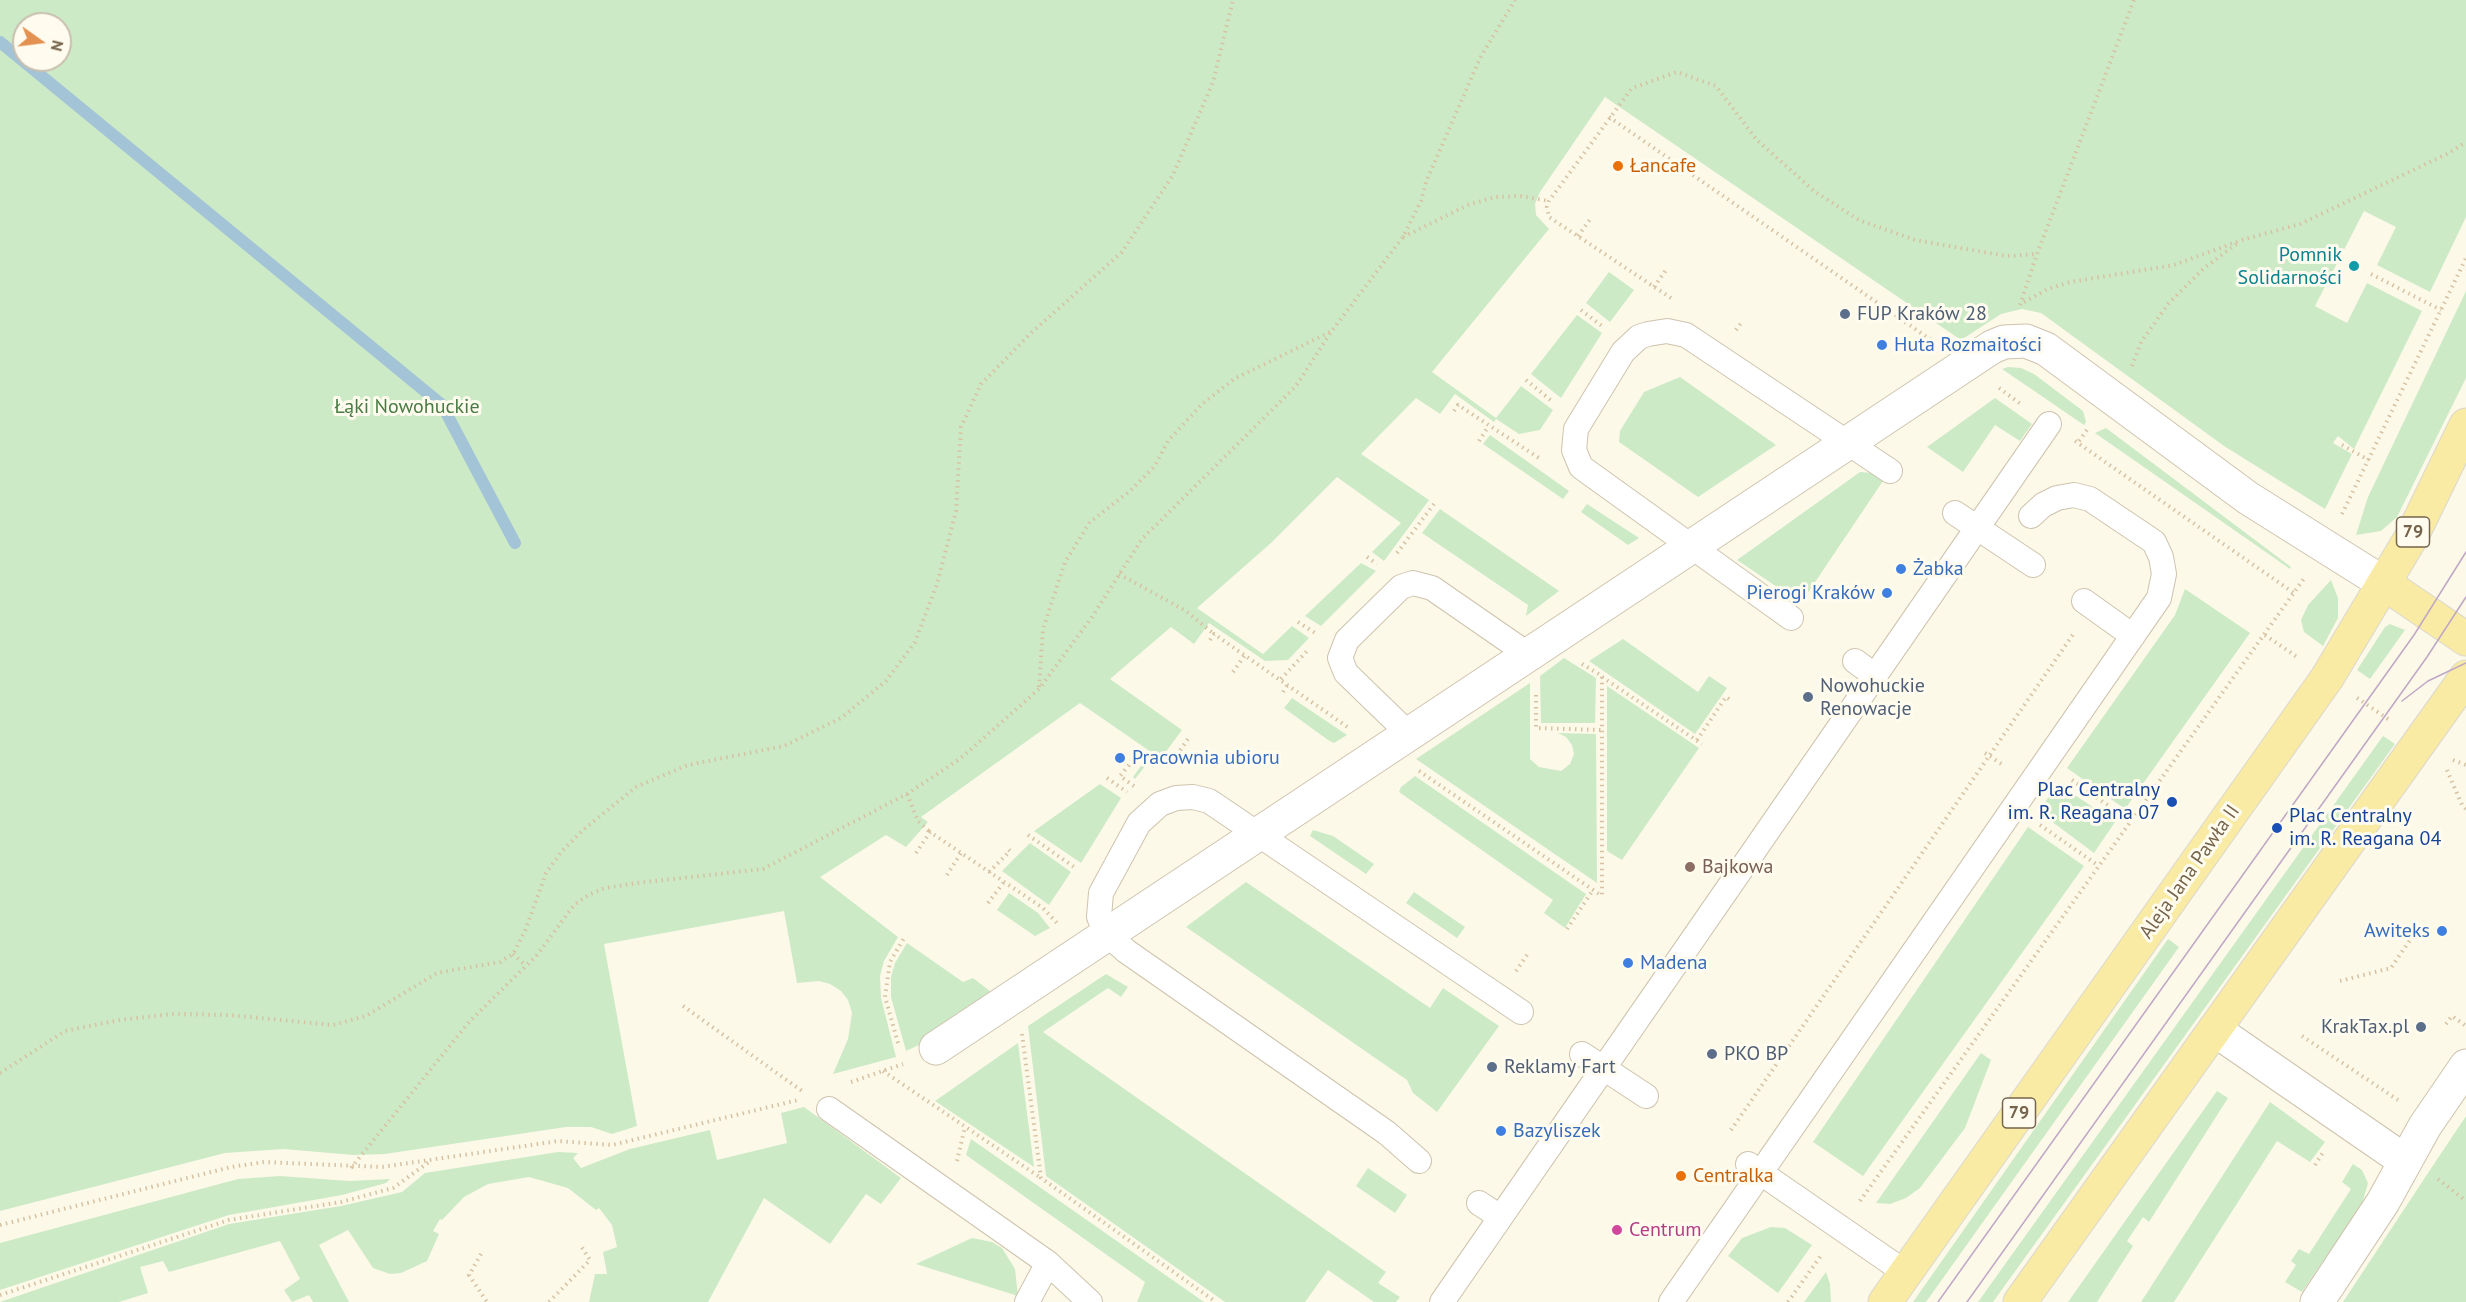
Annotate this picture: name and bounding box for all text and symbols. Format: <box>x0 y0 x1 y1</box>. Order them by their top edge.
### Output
north arrow <box>12 12 72 72</box>
text: N <box>47 38 69 53</box>
place label: Łancafe <box>1630 154 1696 178</box>
marker: Łancafe <box>1611 159 1625 173</box>
place label: Pomnik Solidarności <box>2238 243 2342 290</box>
marker: Pomnik Solidarności <box>2347 259 2361 273</box>
place label: FUP Kraków 28 <box>1857 302 1987 326</box>
marker: FUP Kraków 28 <box>1838 307 1852 321</box>
place label: Huta Rozmaitości <box>1894 333 2042 357</box>
marker: Huta Rozmaitości <box>1875 338 1889 352</box>
park label: Łąki Nowohuckie <box>334 395 480 419</box>
road number: 79 <box>2396 517 2430 547</box>
place label: Żabka <box>1913 557 1964 581</box>
marker: Żabka <box>1894 562 1908 576</box>
place label: Pierogi Kraków <box>1746 581 1875 605</box>
marker: Pierogi Kraków <box>1880 586 1894 600</box>
place label: Nowohuckie Renowacje <box>1820 674 1925 721</box>
marker: Nowohuckie Renowacje <box>1801 690 1815 704</box>
place label: Pracownia ubioru <box>1132 746 1280 770</box>
marker: Pracownia ubioru <box>1113 751 1127 765</box>
place label: Plac Centralny im. R. Reagana 07 <box>2008 778 2160 825</box>
marker: Plac Centralny im. R. Reagana 07 <box>2165 795 2179 809</box>
street label: Aleja Jana Pawła II <box>2135 800 2245 944</box>
place label: Plac Centralny im. R. Reagana 04 <box>2289 804 2441 851</box>
marker: Plac Centralny im. R. Reagana 04 <box>2270 821 2284 835</box>
place label: Bajkowa <box>1702 855 1773 879</box>
marker: Bajkowa <box>1683 860 1697 874</box>
place label: Awiteks <box>2364 919 2430 943</box>
marker: Awiteks <box>2435 924 2449 938</box>
place label: Madena <box>1640 951 1708 975</box>
marker: Madena <box>1621 956 1635 970</box>
place label: KrakTax.pl <box>2321 1015 2409 1039</box>
marker: KrakTax.pl <box>2414 1020 2428 1034</box>
place label: PKO BP <box>1724 1042 1788 1066</box>
marker: PKO BP <box>1705 1047 1719 1061</box>
place label: Reklamy Fart <box>1504 1055 1616 1079</box>
marker: Reklamy Fart <box>1485 1060 1499 1074</box>
road number: 79 <box>2002 1098 2036 1128</box>
place label: Bazyliszek <box>1513 1119 1601 1143</box>
marker: Bazyliszek <box>1494 1124 1508 1138</box>
place label: Centralka <box>1693 1164 1774 1188</box>
marker: Centralka <box>1674 1169 1688 1183</box>
place label: Centrum <box>1629 1218 1701 1242</box>
marker: Centrum <box>1610 1223 1624 1237</box>

